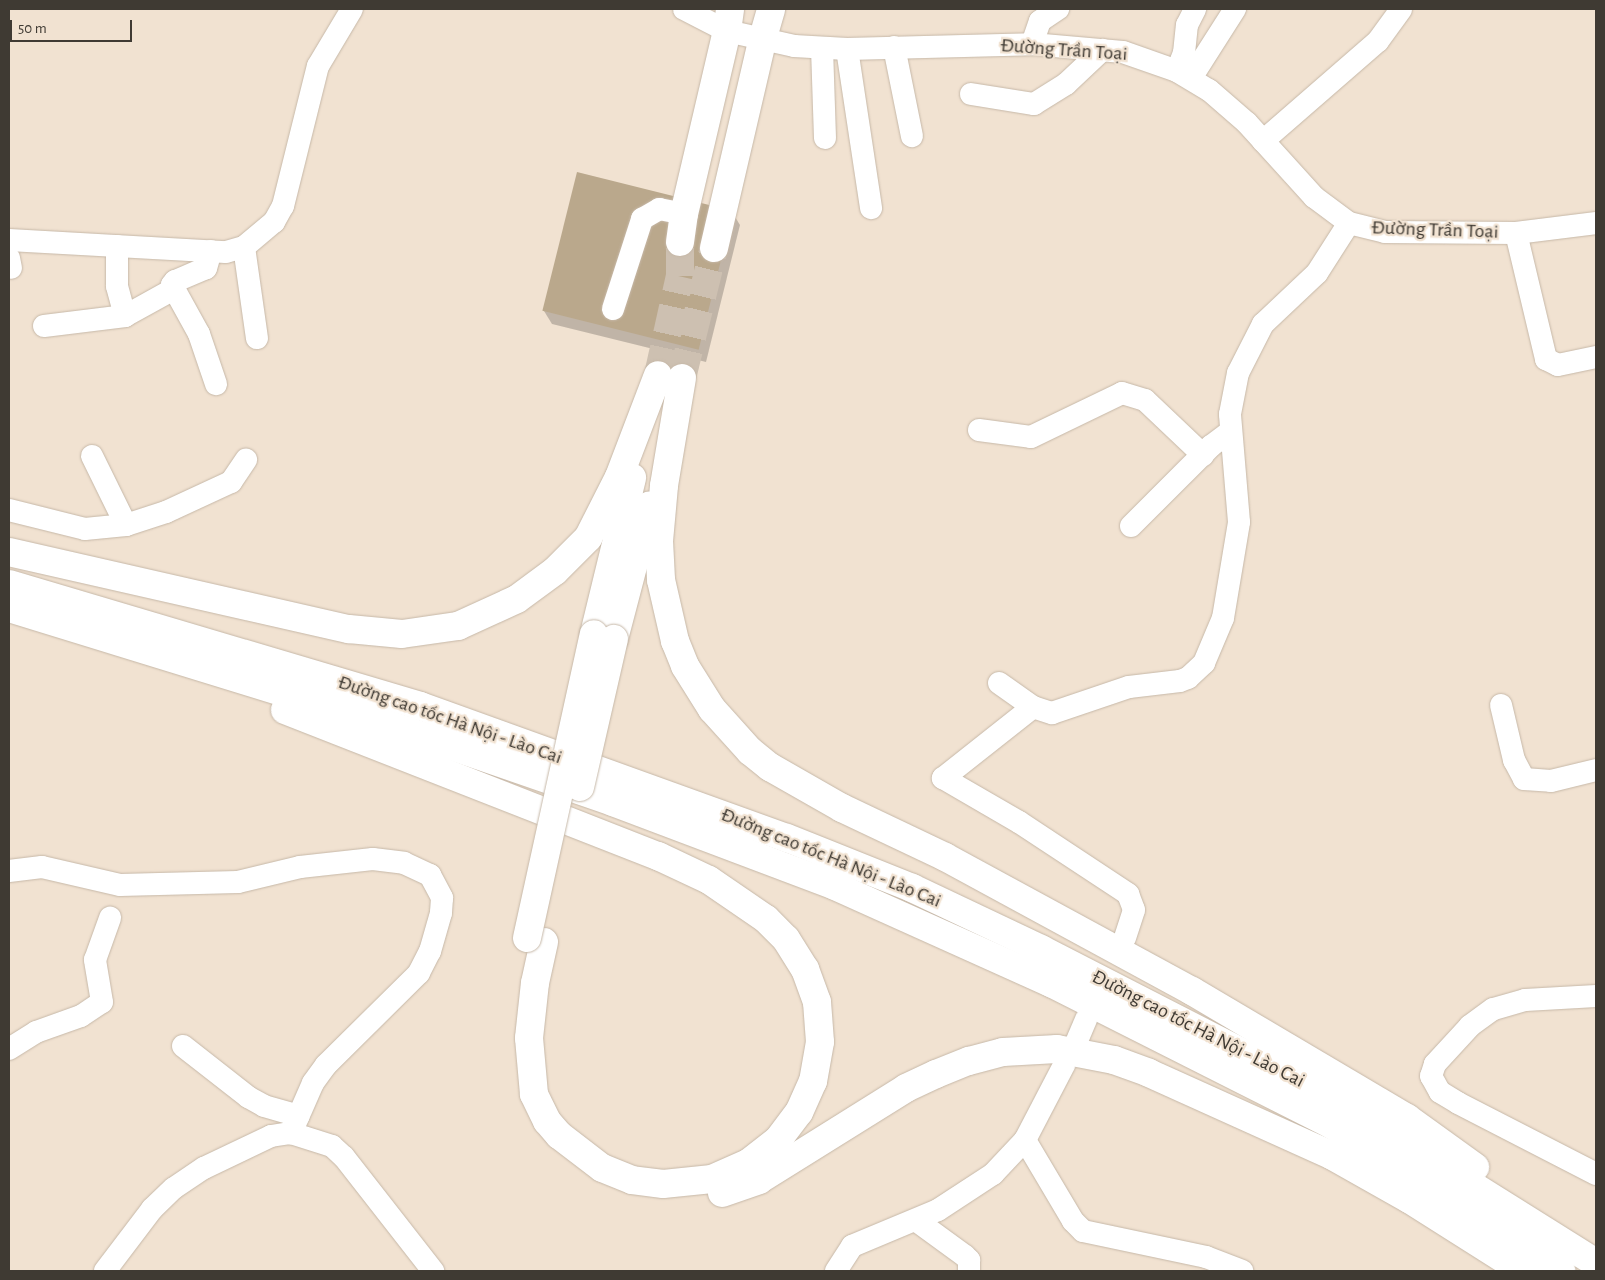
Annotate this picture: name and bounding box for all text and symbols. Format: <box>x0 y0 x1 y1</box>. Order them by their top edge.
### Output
scale bar <box>12 10 135 42</box>
text: 50 m <box>18 21 47 36</box>
street label: Đường Trần Toại <box>1000 34 1128 66</box>
street label: Đường Trần Toại <box>1371 216 1499 244</box>
street label: Đường cao tốc Hà Nội - Lào Cai <box>335 670 565 770</box>
street label: Đường cao tốc Hà Nội - Lào Cai <box>717 803 945 913</box>
street label: Đường cao tốc Hà Nội - Lào Cai <box>1088 965 1308 1093</box>

